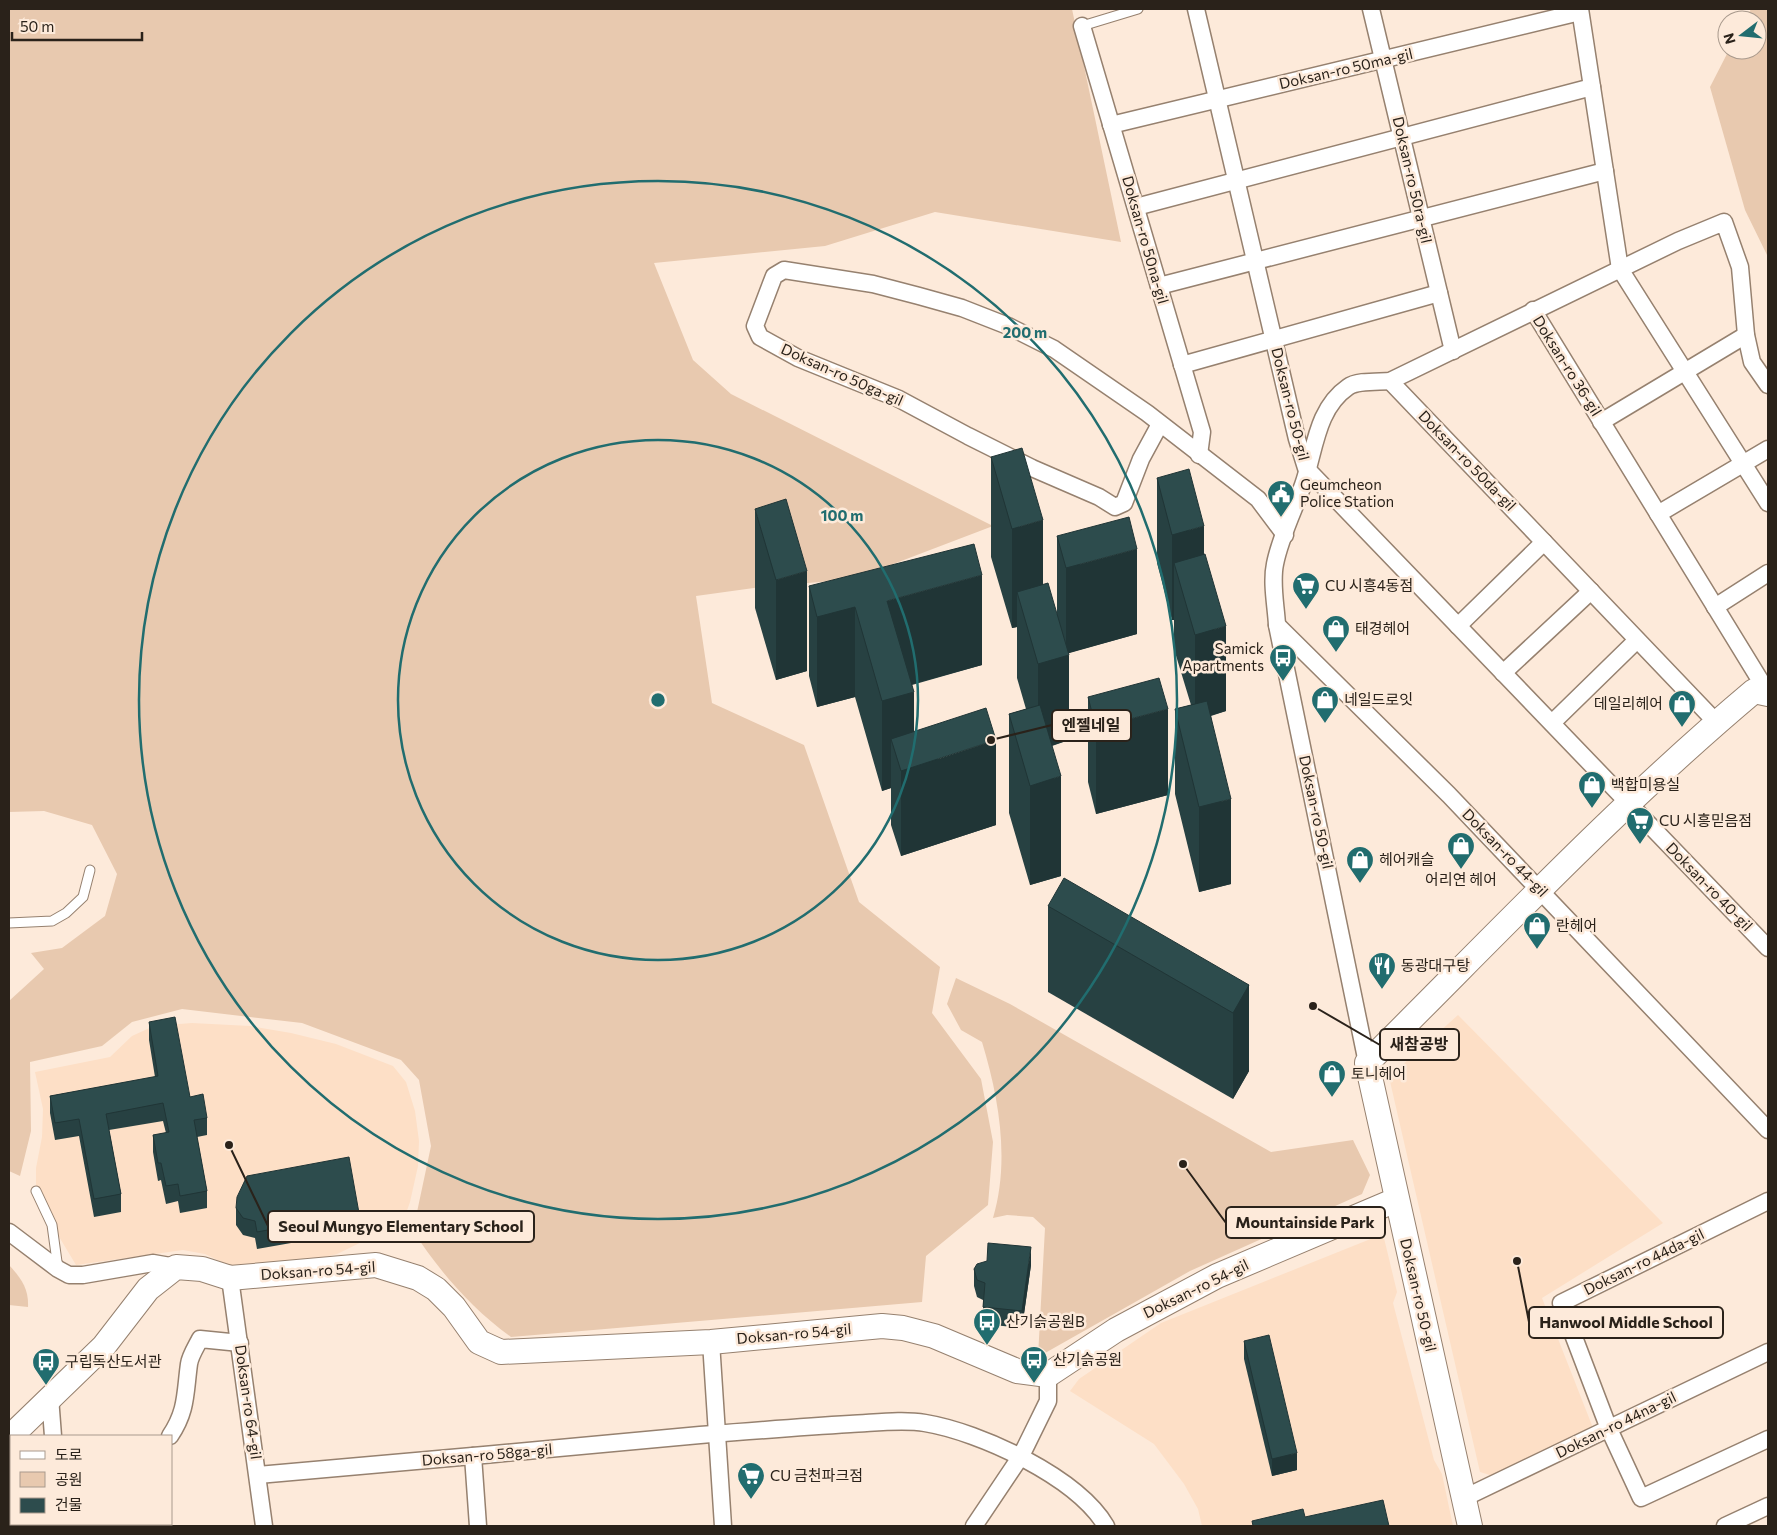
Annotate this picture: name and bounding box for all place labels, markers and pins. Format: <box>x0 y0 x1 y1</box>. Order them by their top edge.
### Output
place label: Geumcheon Police Station <box>1300 475 1394 510</box>
public building icon: Geumcheon Police Station <box>1266 479 1296 518</box>
supermarket icon: CU 시흥4동점 <box>1291 571 1321 610</box>
place label: CU 시흥4동점 <box>1325 576 1413 594</box>
shop icon: 태경헤어 <box>1321 614 1351 653</box>
place label: 태경헤어 <box>1355 619 1410 637</box>
place label: Samick Apartments <box>1182 639 1264 674</box>
bus stop icon: Samick Apartments <box>1268 643 1298 682</box>
shop icon: 네일드로잇 <box>1310 685 1340 724</box>
shop icon: 데일리헤어 <box>1667 689 1697 728</box>
place label: 네일드로잇 <box>1344 690 1413 708</box>
centre of rings <box>649 691 667 709</box>
place label: 데일리헤어 <box>1594 694 1663 712</box>
callout: 엔젤네일 <box>1052 710 1131 741</box>
shop icon: 백합미용실 <box>1577 770 1607 809</box>
place label: 백합미용실 <box>1611 775 1680 793</box>
supermarket icon: CU 시흥믿음점 <box>1625 806 1655 845</box>
place label: CU 시흥믿음점 <box>1659 811 1752 829</box>
shop icon: 어리연 헤어 <box>1446 831 1476 870</box>
shop icon: 헤어캐슬 <box>1345 845 1375 884</box>
place label: 헤어캐슬 <box>1379 850 1434 868</box>
place label: 어리연 헤어 <box>1425 870 1497 888</box>
shop icon: 란헤어 <box>1522 911 1552 950</box>
place label: 란헤어 <box>1556 916 1597 934</box>
restaurant icon: 동광대구탕 <box>1367 951 1397 990</box>
place label: 동광대구탕 <box>1401 956 1470 974</box>
callout: 새참공방 <box>1380 1029 1459 1060</box>
shop icon: 토니헤어 <box>1317 1059 1347 1098</box>
place label: 토니헤어 <box>1351 1064 1406 1082</box>
callout: Mountainside Park <box>1226 1207 1385 1238</box>
callout: Seoul Mungyo Elementary School <box>268 1211 534 1242</box>
bus stop icon: 산기슭공원B <box>972 1307 1002 1346</box>
callout: Hanwool Middle School <box>1529 1307 1723 1338</box>
place label: 산기슭공원B <box>1006 1312 1085 1330</box>
bus stop icon: 산기슭공원 <box>1019 1345 1049 1384</box>
bus stop icon: 구립독산도서관 <box>31 1347 61 1386</box>
place label: 산기슭공원 <box>1053 1350 1122 1368</box>
place label: 구립독산도서관 <box>65 1352 162 1370</box>
supermarket icon: CU 금천파크점 <box>736 1461 766 1500</box>
place label: CU 금천파크점 <box>770 1466 863 1484</box>

